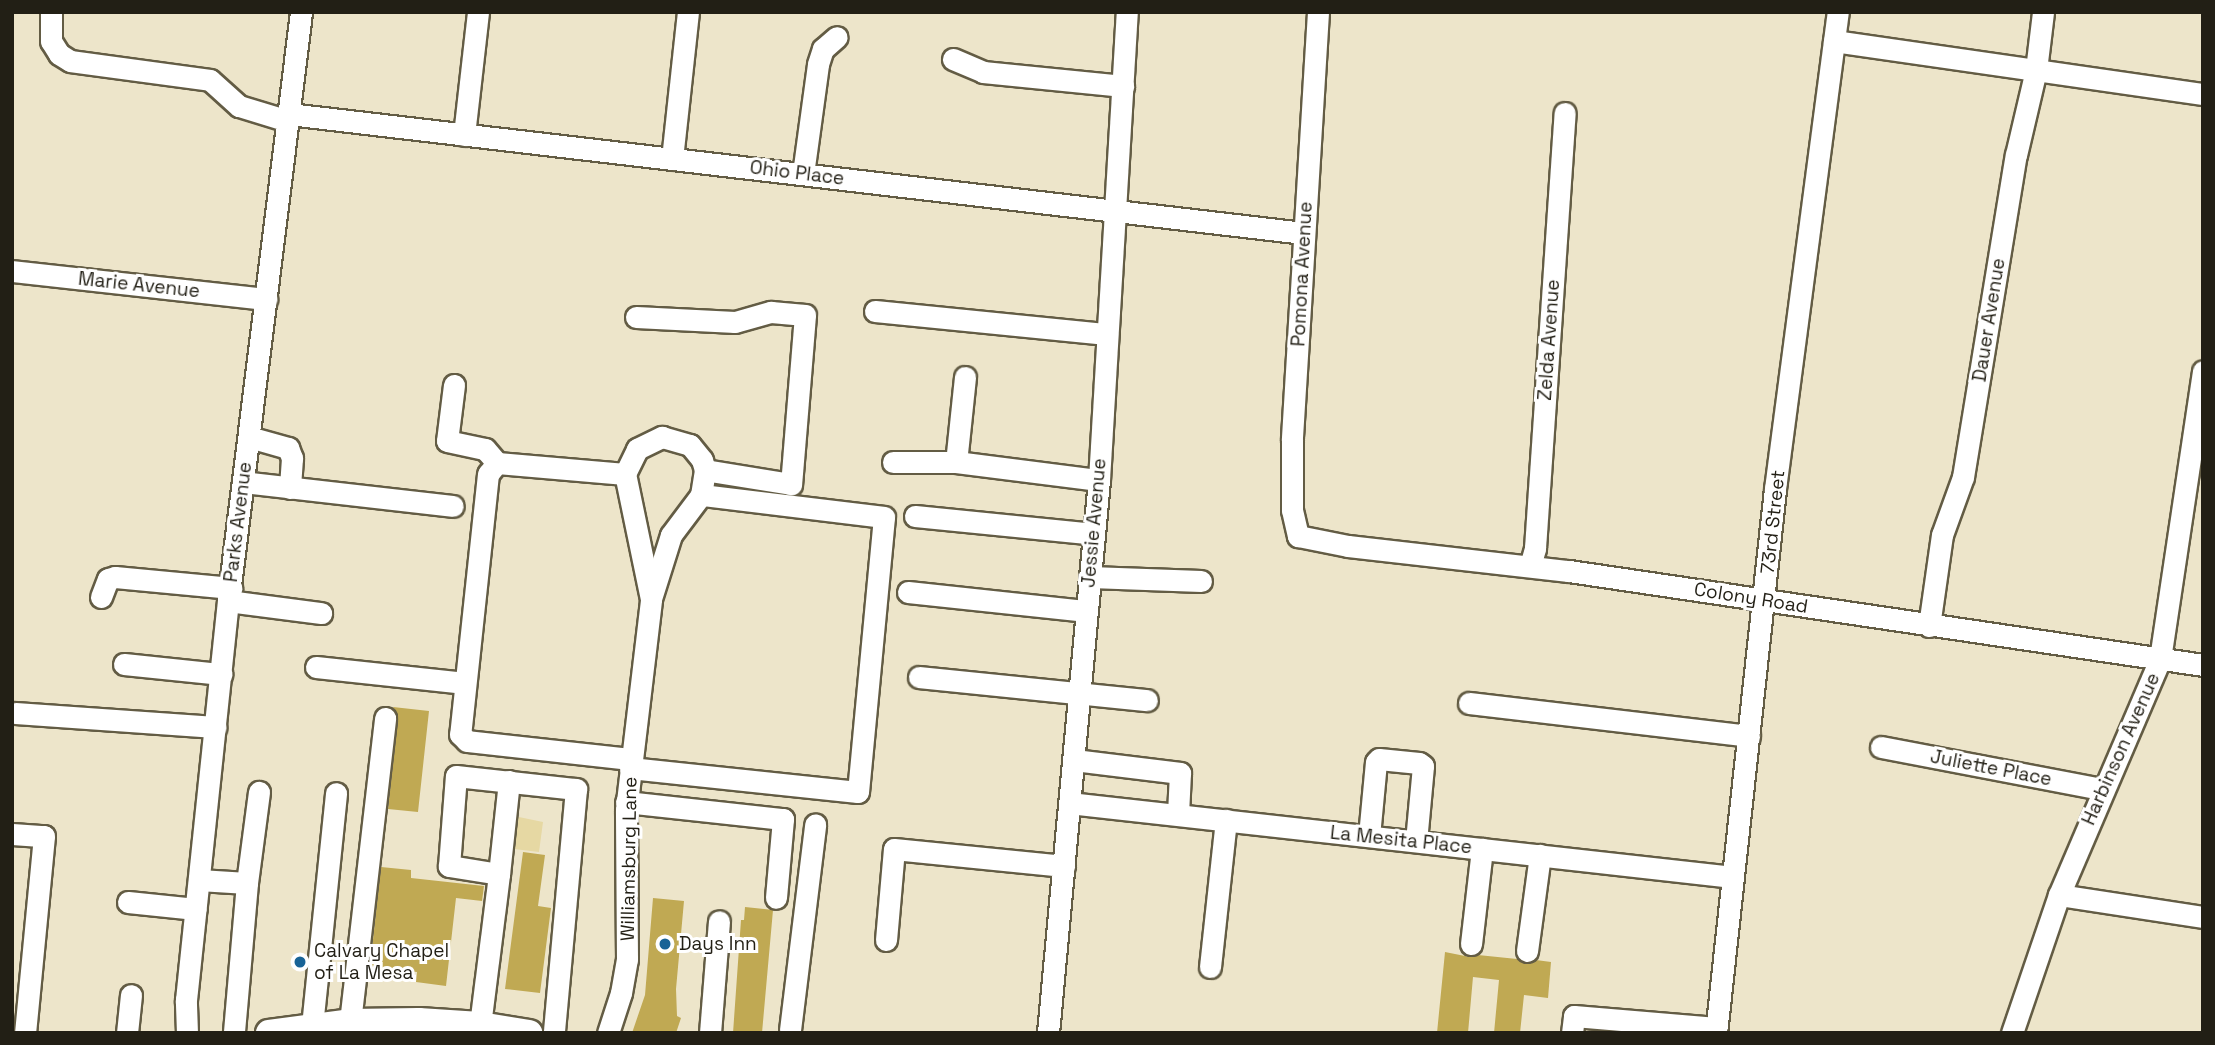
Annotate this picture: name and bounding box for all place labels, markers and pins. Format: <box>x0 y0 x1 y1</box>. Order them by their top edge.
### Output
place label: Days Inn <box>679 933 757 955</box>
marker: Days Inn <box>657 936 673 952</box>
place label: Calvary Chapel of La Mesa <box>314 940 449 984</box>
marker: Calvary Chapel of La Mesa <box>292 954 308 970</box>

